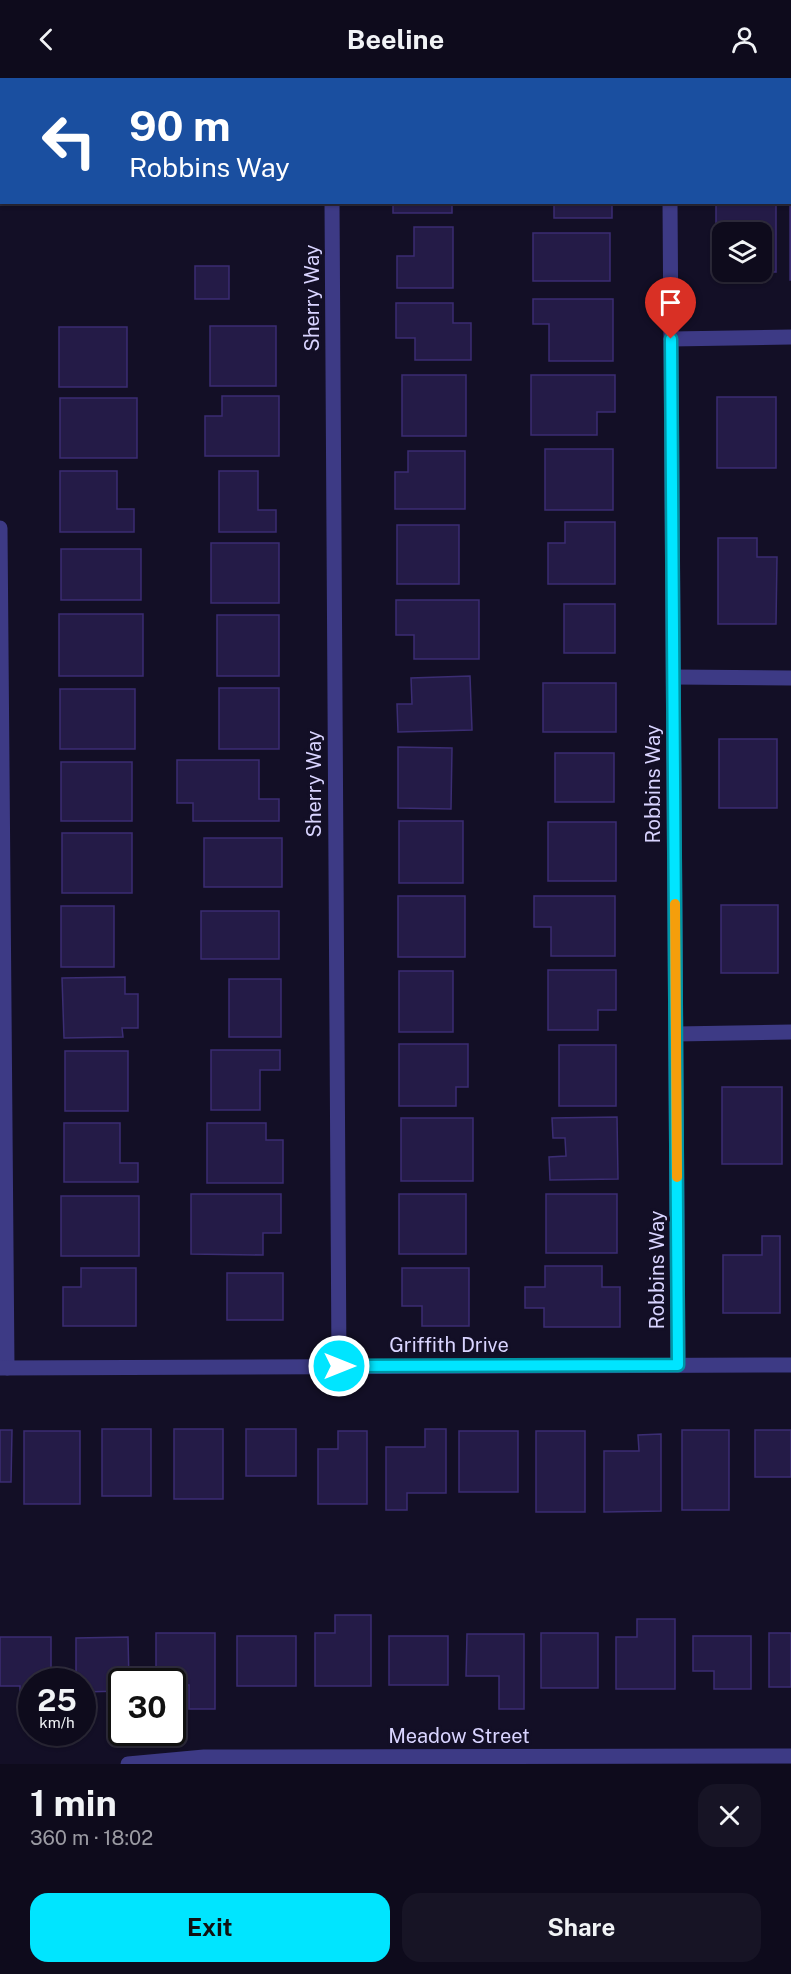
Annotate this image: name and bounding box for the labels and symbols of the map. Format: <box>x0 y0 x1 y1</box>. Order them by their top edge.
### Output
street label: Sherry Way <box>300 244 324 351</box>
pin <box>645 277 696 339</box>
street label: Robbins Way <box>641 724 665 843</box>
street label: Sherry Way <box>302 730 326 837</box>
street label: Robbins Way <box>645 1210 669 1329</box>
street label: Griffith Drive <box>389 1333 509 1357</box>
position arrow <box>307 1334 371 1398</box>
speed limit sign: 30 <box>108 1668 186 1746</box>
street label: Meadow Street <box>388 1724 530 1748</box>

